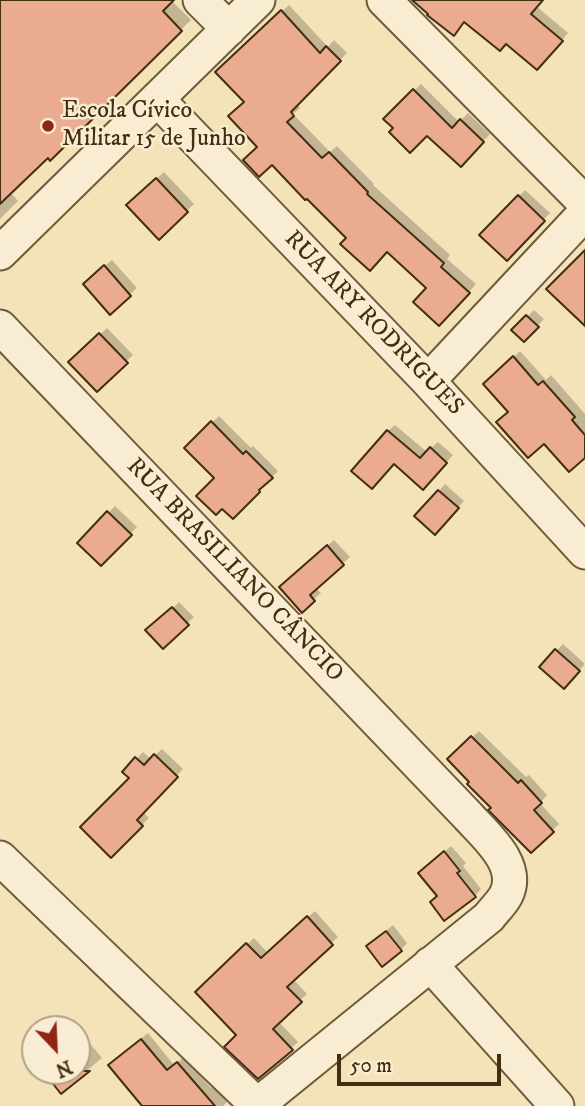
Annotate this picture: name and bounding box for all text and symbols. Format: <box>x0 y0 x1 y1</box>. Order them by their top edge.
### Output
place label: Escola Cívico Militar 15 de Junho <box>62 98 246 154</box>
marker: Escola Cívico Militar 15 de Junho <box>40 118 56 134</box>
street label: RUA ARY RODRIGUES <box>277 226 469 422</box>
street label: RUA BRASILIANO CÂNCIO <box>119 453 349 689</box>
north arrow <box>21 1015 91 1085</box>
scale bar <box>340 1040 504 1084</box>
text: 50 m <box>350 1053 392 1079</box>
text: N <box>52 1054 75 1082</box>

